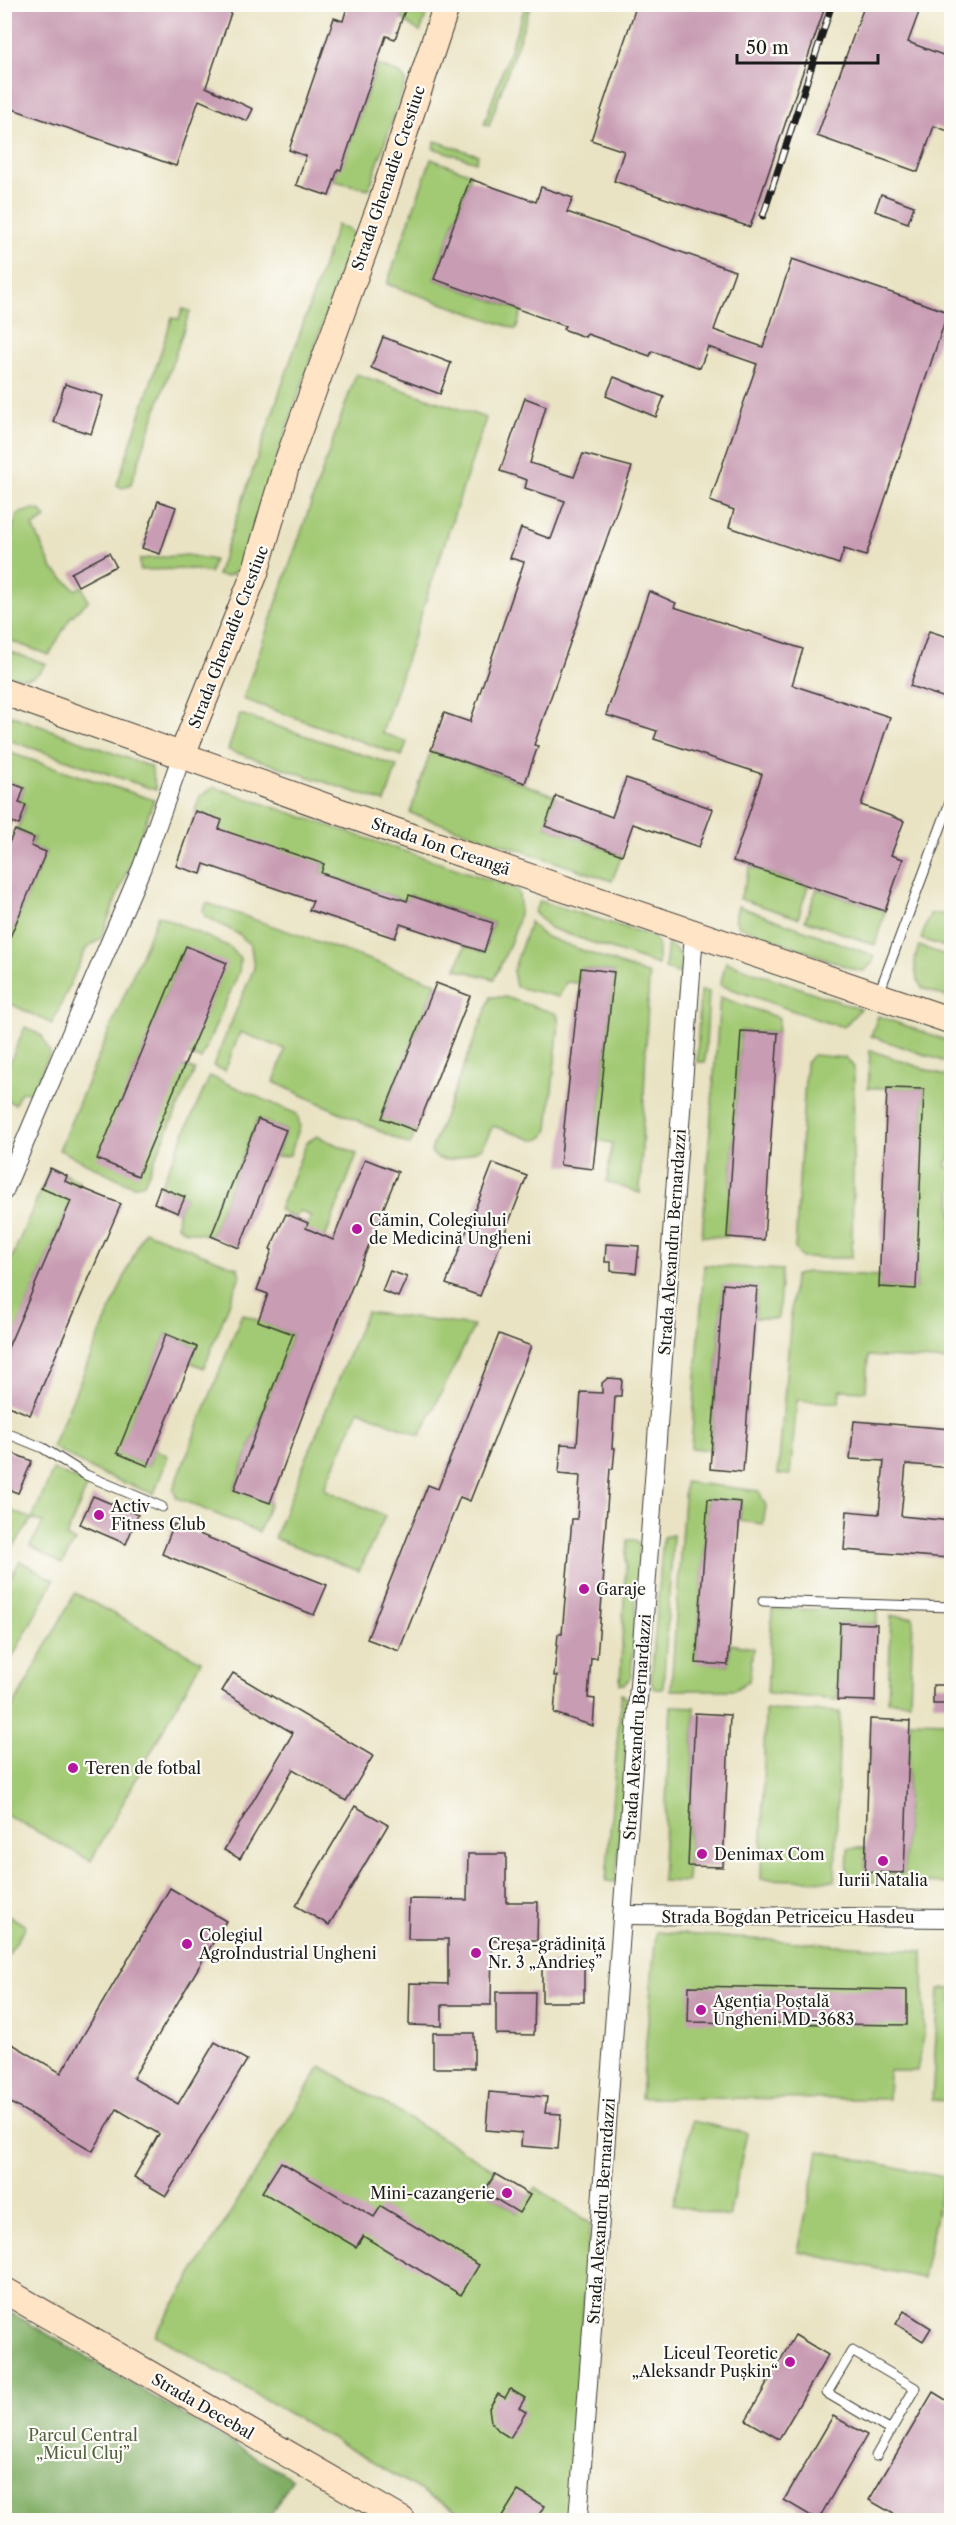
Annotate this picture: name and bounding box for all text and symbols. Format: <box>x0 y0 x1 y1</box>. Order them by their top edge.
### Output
scale bar <box>737 27 878 65</box>
text: 50 m <box>746 37 789 59</box>
street label: Strada Ghenadie Crestiuc <box>347 83 429 273</box>
street label: Strada Ghenadie Crestiuc <box>184 543 272 731</box>
street label: Strada Ion Creangă <box>369 813 514 879</box>
street label: Strada Alexandru Bernardazzi <box>654 1128 690 1356</box>
place label: Cămin, Colegiului de Medicină Ungheni <box>369 1210 532 1248</box>
marker: Cămin, Colegiului de Medicină Ungheni <box>350 1222 364 1236</box>
place label: Activ Fitness Club <box>110 1496 206 1534</box>
marker: Activ Fitness Club <box>92 1508 106 1522</box>
place label: Garaje <box>596 1579 646 1599</box>
marker: Garaje <box>577 1582 591 1596</box>
street label: Strada Alexandru Bernardazzi <box>619 1613 655 1841</box>
place label: Teren de fotbal <box>85 1758 201 1778</box>
marker: Teren de fotbal <box>66 1761 80 1775</box>
place label: Denimax Com <box>714 1844 825 1864</box>
marker: Denimax Com <box>695 1847 709 1861</box>
marker: Iurii Natalia <box>876 1854 890 1868</box>
place label: Iurii Natalia <box>838 1870 928 1890</box>
street label: Strada Bogdan Petriceicu Hasdeu <box>661 1907 915 1927</box>
place label: Colegiul AgroIndustrial Ungheni <box>198 1925 377 1963</box>
place label: Creșa-grădiniță Nr. 3 „Andrieș” <box>488 1934 606 1972</box>
marker: Colegiul AgroIndustrial Ungheni <box>180 1937 194 1951</box>
marker: Creșa-grădiniță Nr. 3 „Andrieș” <box>469 1946 483 1960</box>
place label: Agenția Poștală Ungheni MD-3683 <box>712 1991 854 2029</box>
marker: Agenția Poștală Ungheni MD-3683 <box>694 2003 708 2017</box>
street label: Strada Alexandru Bernardazzi <box>583 2097 619 2325</box>
place label: Mini-cazangerie <box>370 2183 495 2203</box>
marker: Mini-cazangerie <box>500 2186 514 2200</box>
place label: Liceul Teoretic „Aleksandr Pușkin“ <box>632 2343 778 2381</box>
marker: Liceul Teoretic „Aleksandr Pușkin“ <box>783 2355 797 2369</box>
street label: Strada Decebal <box>148 2369 258 2443</box>
park label: Parcul Central „Micul Cluj” <box>28 2425 138 2463</box>

